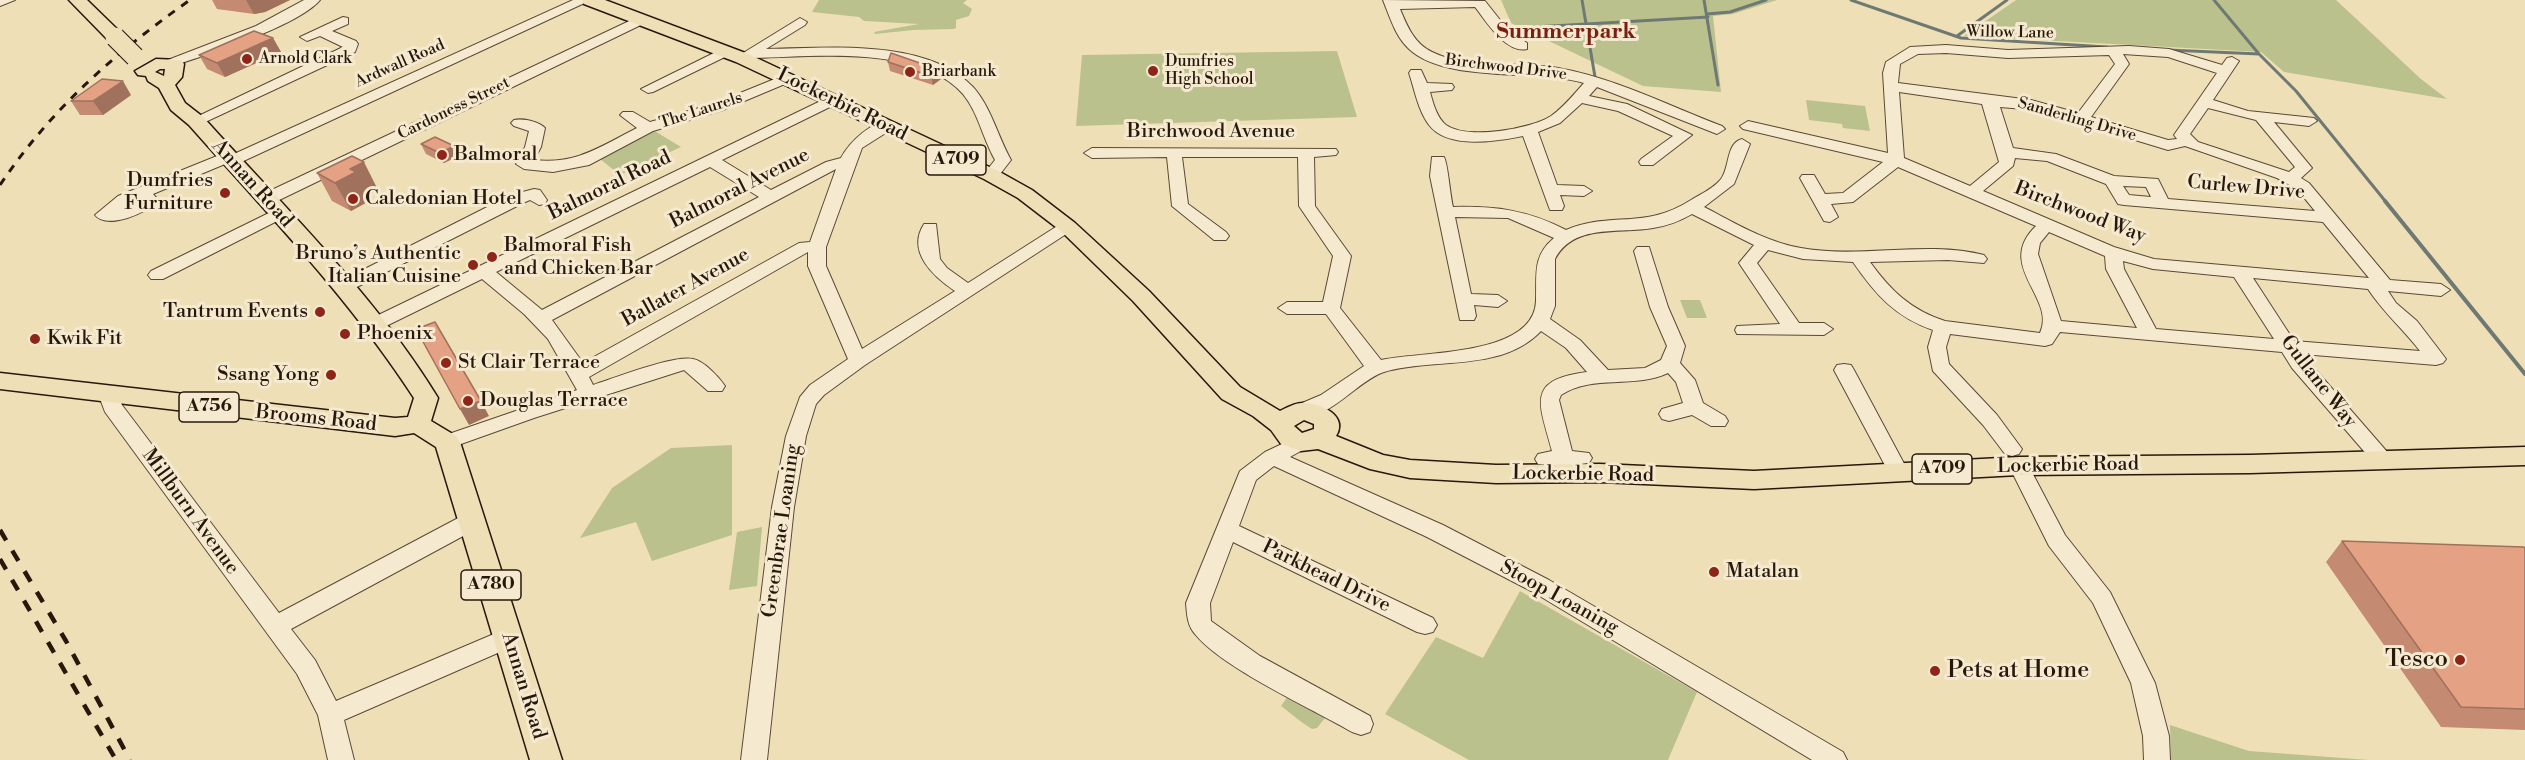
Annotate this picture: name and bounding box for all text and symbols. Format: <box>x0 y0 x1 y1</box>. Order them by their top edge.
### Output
district label: Summerpark <box>1496 20 1636 46</box>
street label: Willow Lane <box>1966 23 2054 43</box>
street label: Ardwall Road <box>352 36 448 92</box>
place label: Arnold Clark <box>259 49 352 69</box>
street label: Birchwood Drive <box>1444 51 1568 85</box>
marker: Arnold Clark <box>240 52 254 66</box>
place label: Dumfries High School <box>1165 52 1254 90</box>
place label: Briarbank <box>922 62 996 82</box>
street label: Lockerbie Road <box>773 63 911 147</box>
marker: Dumfries High School <box>1146 64 1160 78</box>
marker: Briarbank <box>903 65 917 79</box>
street label: Cardoness Street <box>395 74 513 144</box>
street label: The Laurels <box>657 89 745 133</box>
street label: Sanderling Drive <box>2015 94 2139 146</box>
street label: Birchwood Avenue <box>1127 120 1295 144</box>
street label: Annan Road <box>206 135 298 233</box>
place label: Balmoral <box>454 143 537 167</box>
street label: Balmoral Avenue <box>666 143 814 235</box>
road number: A709 <box>926 145 986 175</box>
street label: Balmoral Road <box>545 146 675 226</box>
marker: Balmoral <box>435 148 449 162</box>
place label: Dumfries Furniture <box>124 169 213 216</box>
street label: Curlew Drive <box>2186 171 2306 205</box>
street label: Birchwood Way <box>2011 177 2149 249</box>
marker: Dumfries Furniture <box>218 186 232 200</box>
place label: Caledonian Hotel <box>365 187 522 211</box>
marker: Caledonian Hotel <box>346 192 360 206</box>
place label: Balmoral Fish and Chicken Bar <box>504 234 653 281</box>
place label: Bruno’s Authentic Italian Cuisine <box>296 242 461 289</box>
street label: Ballater Avenue <box>618 243 754 333</box>
marker: Balmoral Fish and Chicken Bar <box>485 250 499 264</box>
marker: Bruno’s Authentic Italian Cuisine <box>466 258 480 272</box>
place label: Tantrum Events <box>163 300 308 324</box>
marker: Tantrum Events <box>313 305 327 319</box>
place label: Phoenix <box>357 322 433 346</box>
place label: Kwik Fit <box>47 327 122 351</box>
marker: Phoenix <box>338 327 352 341</box>
street label: Gullane Way <box>2274 331 2362 433</box>
marker: Kwik Fit <box>28 332 42 346</box>
place label: St Clair Terrace <box>458 351 600 375</box>
marker: St Clair Terrace <box>439 356 453 370</box>
place label: Ssang Yong <box>217 363 319 387</box>
marker: Ssang Yong <box>324 368 338 382</box>
place label: Douglas Terrace <box>480 389 628 413</box>
road number: A756 <box>179 392 239 422</box>
marker: Douglas Terrace <box>461 394 475 408</box>
street label: Brooms Road <box>254 401 378 437</box>
street label: Greenbrae Loaning <box>758 443 806 619</box>
street label: Millburn Avenue <box>136 444 244 580</box>
street label: Lockerbie Road <box>1997 453 2139 479</box>
road number: A709 <box>1912 454 1972 484</box>
street label: Lockerbie Road <box>1512 462 1654 488</box>
street label: Parkhead Drive <box>1258 535 1394 619</box>
street label: Stoop Loaning <box>1496 556 1622 640</box>
place label: Matalan <box>1726 560 1799 584</box>
marker: Matalan <box>1707 565 1721 579</box>
road number: A780 <box>461 570 521 600</box>
street label: Annan Road <box>495 630 551 742</box>
place label: Tesco <box>2385 646 2448 674</box>
marker: Tesco <box>2453 653 2467 667</box>
place label: Pets at Home <box>1947 657 2089 685</box>
marker: Pets at Home <box>1928 664 1942 678</box>

